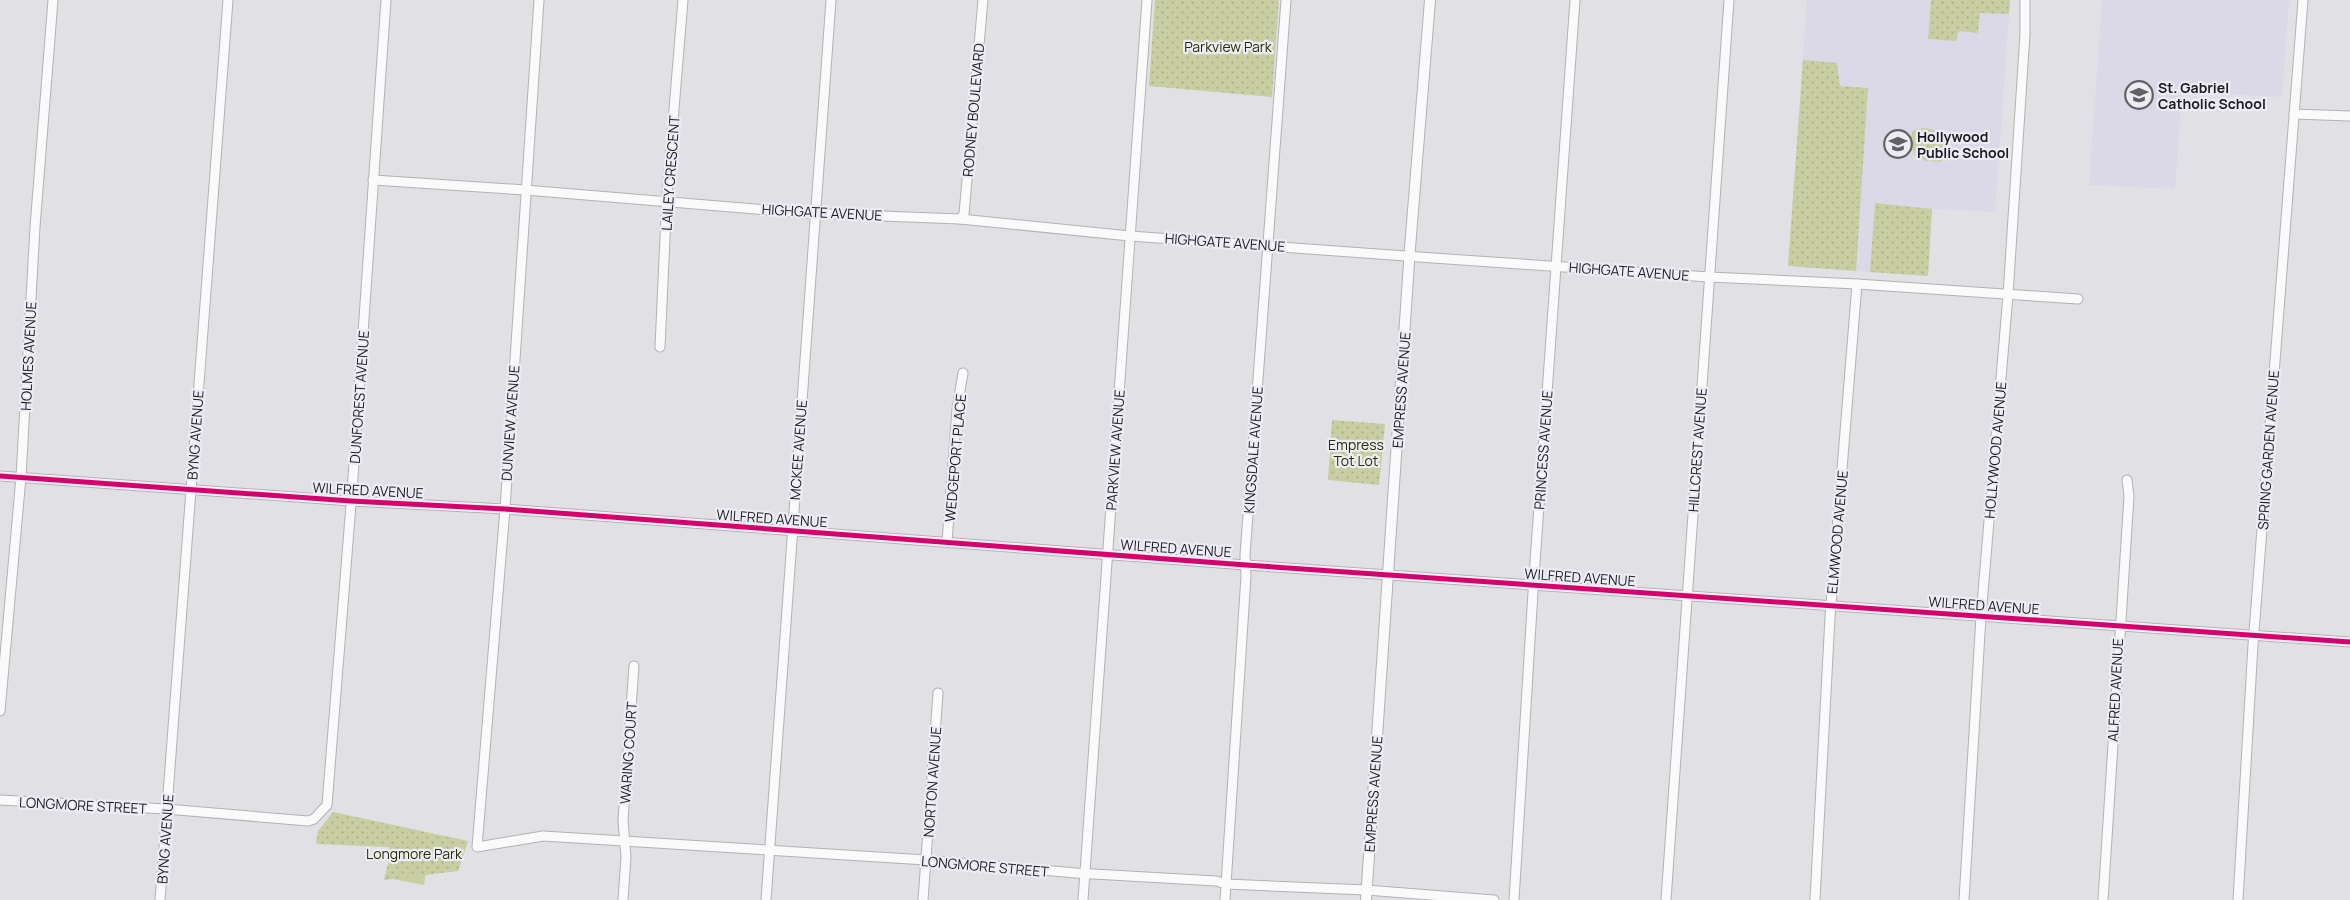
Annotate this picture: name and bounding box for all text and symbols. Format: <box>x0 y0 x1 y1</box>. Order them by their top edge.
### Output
park label: Parkview Park <box>1184 37 1273 56</box>
street label: RODNEY BOULEVARD <box>958 42 988 178</box>
place label: St. Gabriel Catholic School <box>2158 78 2266 113</box>
school or university icon: St. Gabriel Catholic School <box>2124 80 2154 110</box>
street label: LAILEY CRESCENT <box>656 114 684 231</box>
place label: Hollywood Public School <box>1917 127 2009 162</box>
school or university icon: Hollywood Public School <box>1883 129 1913 159</box>
street label: HIGHGATE AVENUE <box>761 199 883 225</box>
street label: HIGHGATE AVENUE <box>1164 228 1286 256</box>
street label: HIGHGATE AVENUE <box>1568 257 1690 285</box>
street label: HOLMES AVENUE <box>16 301 40 411</box>
street label: DUNFOREST AVENUE <box>345 330 373 464</box>
street label: EMPRESS AVENUE <box>1387 331 1415 449</box>
street label: DUNVIEW AVENUE <box>496 364 524 482</box>
street label: SPRING GARDEN AVENUE <box>2253 369 2283 531</box>
street label: HOLLYWOOD AVENUE <box>1980 381 2010 519</box>
street label: KINGSDALE AVENUE <box>1239 386 1267 514</box>
street label: HILLCREST AVENUE <box>1683 387 1711 513</box>
street label: BYNG AVENUE <box>182 389 208 481</box>
street label: PARKVIEW AVENUE <box>1101 389 1129 511</box>
street label: PRINCESS AVENUE <box>1529 390 1557 510</box>
street label: WEDGEPORT PLACE <box>940 393 970 523</box>
street label: MCKEE AVENUE <box>785 399 811 501</box>
park label: Empress Tot Lot <box>1328 435 1384 470</box>
street label: ELMWOOD AVENUE <box>1822 469 1852 595</box>
street label: WILFRED AVENUE <box>312 478 424 502</box>
street label: WILFRED AVENUE <box>716 505 828 531</box>
street label: WILFRED AVENUE <box>1120 535 1232 561</box>
street label: WILFRED AVENUE <box>1524 564 1636 590</box>
street label: WILFRED AVENUE <box>1928 592 2040 618</box>
street label: ALFRED AVENUE <box>2103 638 2127 742</box>
street label: WARING COURT <box>615 701 641 805</box>
street label: NORTON AVENUE <box>919 726 945 838</box>
street label: EMPRESS AVENUE <box>1359 735 1387 853</box>
street label: LONGMORE STREET <box>19 792 148 818</box>
street label: BYNG AVENUE <box>152 793 178 885</box>
park label: Longmore Park <box>366 844 463 863</box>
street label: LONGMORE STREET <box>920 851 1050 881</box>

